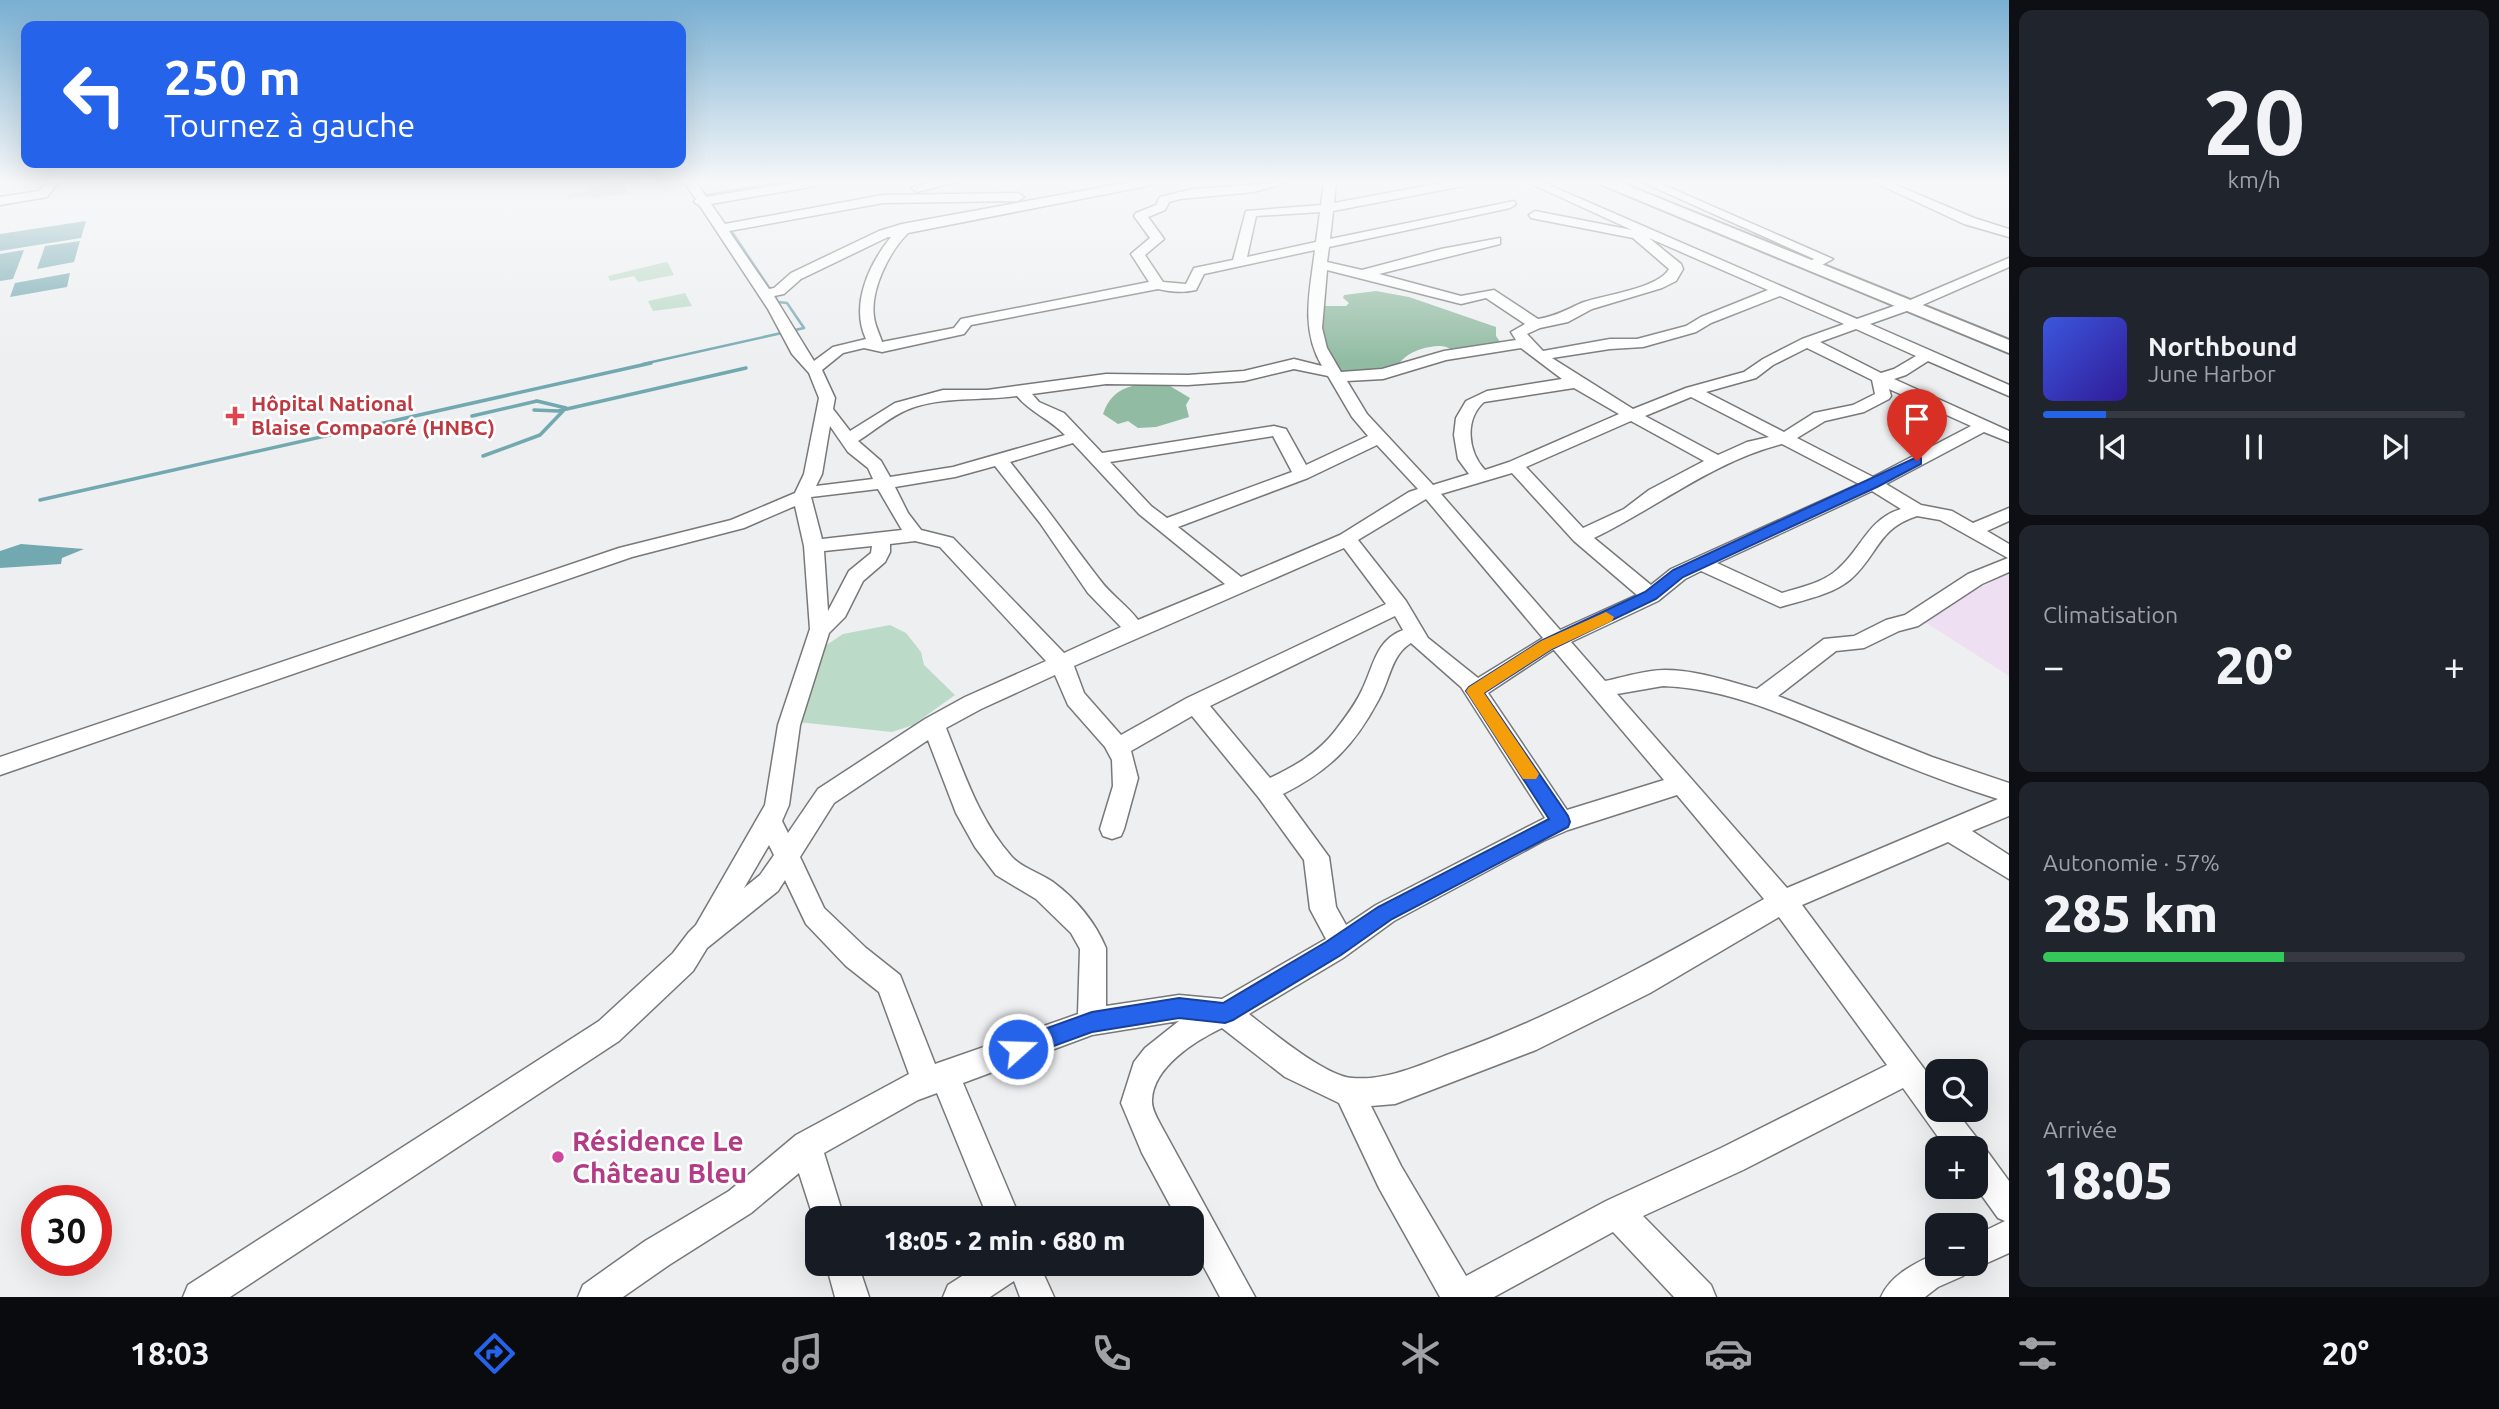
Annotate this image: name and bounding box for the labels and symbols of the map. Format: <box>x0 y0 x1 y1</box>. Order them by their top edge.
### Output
pin <box>1887 389 1947 461</box>
place label: Hôpital National Blaise Compaoré (HNBC) <box>251 391 495 439</box>
marker: Hôpital National Blaise Compaoré (HNBC) <box>225 406 245 426</box>
position arrow <box>981 1012 1055 1086</box>
place label: Résidence Le Château Bleu <box>572 1125 747 1188</box>
marker: Résidence Le Château Bleu <box>550 1149 566 1165</box>
speed limit sign: 30 <box>21 1185 112 1276</box>

